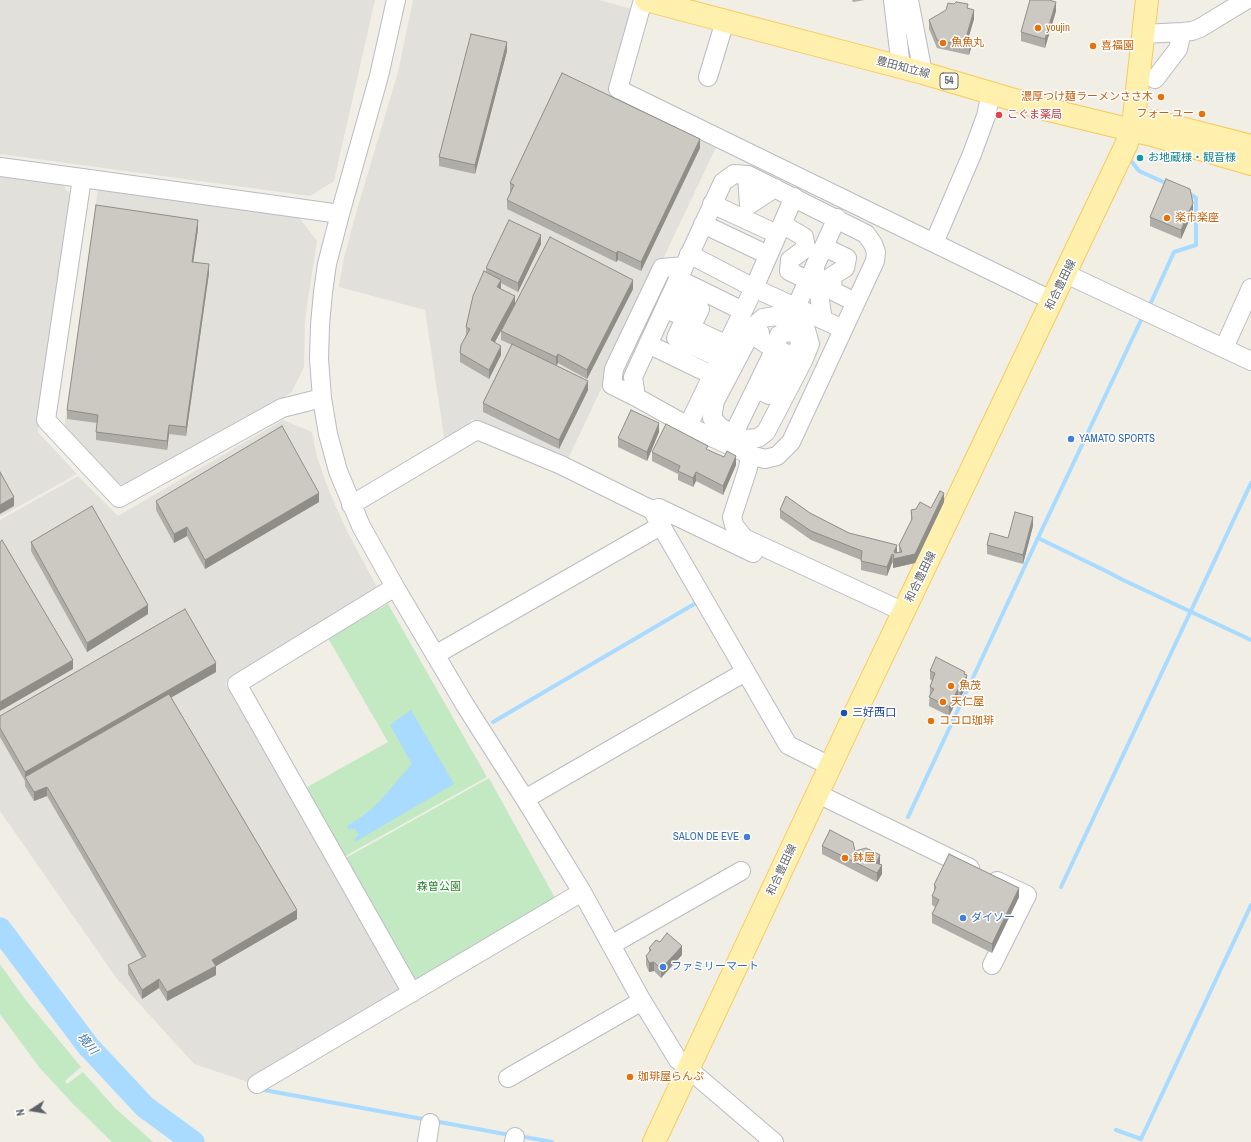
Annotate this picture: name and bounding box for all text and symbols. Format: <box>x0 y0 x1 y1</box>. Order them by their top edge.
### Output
place label: youjin <box>1046 21 1070 35</box>
marker: youjin <box>1033 23 1043 33</box>
place label: 魚魚丸 <box>951 36 984 50</box>
marker: 魚魚丸 <box>938 38 948 48</box>
place label: 喜福園 <box>1101 39 1134 53</box>
marker: 喜福園 <box>1088 41 1098 51</box>
street label: 豊田知立線 <box>875 55 931 81</box>
road number: 54 <box>940 73 958 89</box>
place label: 濃厚つけ麺ラーメンささ木 <box>1021 90 1153 104</box>
marker: 濃厚つけ麺ラーメンささ木 <box>1156 92 1166 102</box>
place label: フォー ユー <box>1136 107 1194 121</box>
place label: こぐま薬局 <box>1007 108 1062 122</box>
marker: フォー ユー <box>1197 109 1207 119</box>
marker: こぐま薬局 <box>994 110 1004 120</box>
place label: お地蔵様・観音様 <box>1148 151 1236 165</box>
marker: お地蔵様・観音様 <box>1135 153 1145 163</box>
place label: 楽市楽座 <box>1175 211 1219 225</box>
marker: 楽市楽座 <box>1162 213 1172 223</box>
street label: 和合豊田線 <box>1043 257 1079 313</box>
place label: YAMATO SPORTS <box>1079 432 1155 446</box>
marker: YAMATO SPORTS <box>1066 434 1076 444</box>
street label: 和合豊田線 <box>903 549 939 605</box>
place label: 魚茂 <box>959 679 981 693</box>
marker: 魚茂 <box>946 681 956 691</box>
place label: 天仁屋 <box>951 695 984 709</box>
marker: 天仁屋 <box>938 697 948 707</box>
place label: 三好西口 <box>852 706 896 720</box>
marker: 三好西口 <box>839 708 849 718</box>
place label: ココロ珈琲 <box>939 714 994 728</box>
marker: ココロ珈琲 <box>926 716 936 726</box>
place label: SALON DE EVE <box>673 830 739 844</box>
marker: SALON DE EVE <box>742 832 752 842</box>
street label: 和合豊田線 <box>764 842 800 898</box>
place label: 鉢屋 <box>853 851 875 865</box>
marker: 鉢屋 <box>840 853 850 863</box>
park label: 森曽公園 <box>417 880 461 894</box>
place label: ダイソー <box>971 911 1015 925</box>
marker: ダイソー <box>958 913 968 923</box>
place label: ファミリーマート <box>671 960 759 974</box>
marker: ファミリーマート <box>658 962 668 972</box>
water label: 境川 <box>74 1030 100 1058</box>
place label: 珈琲屋らんぷ <box>638 1070 704 1084</box>
marker: 珈琲屋らんぷ <box>625 1072 635 1082</box>
north arrow <box>12 1090 52 1130</box>
text: N <box>13 1108 28 1117</box>

